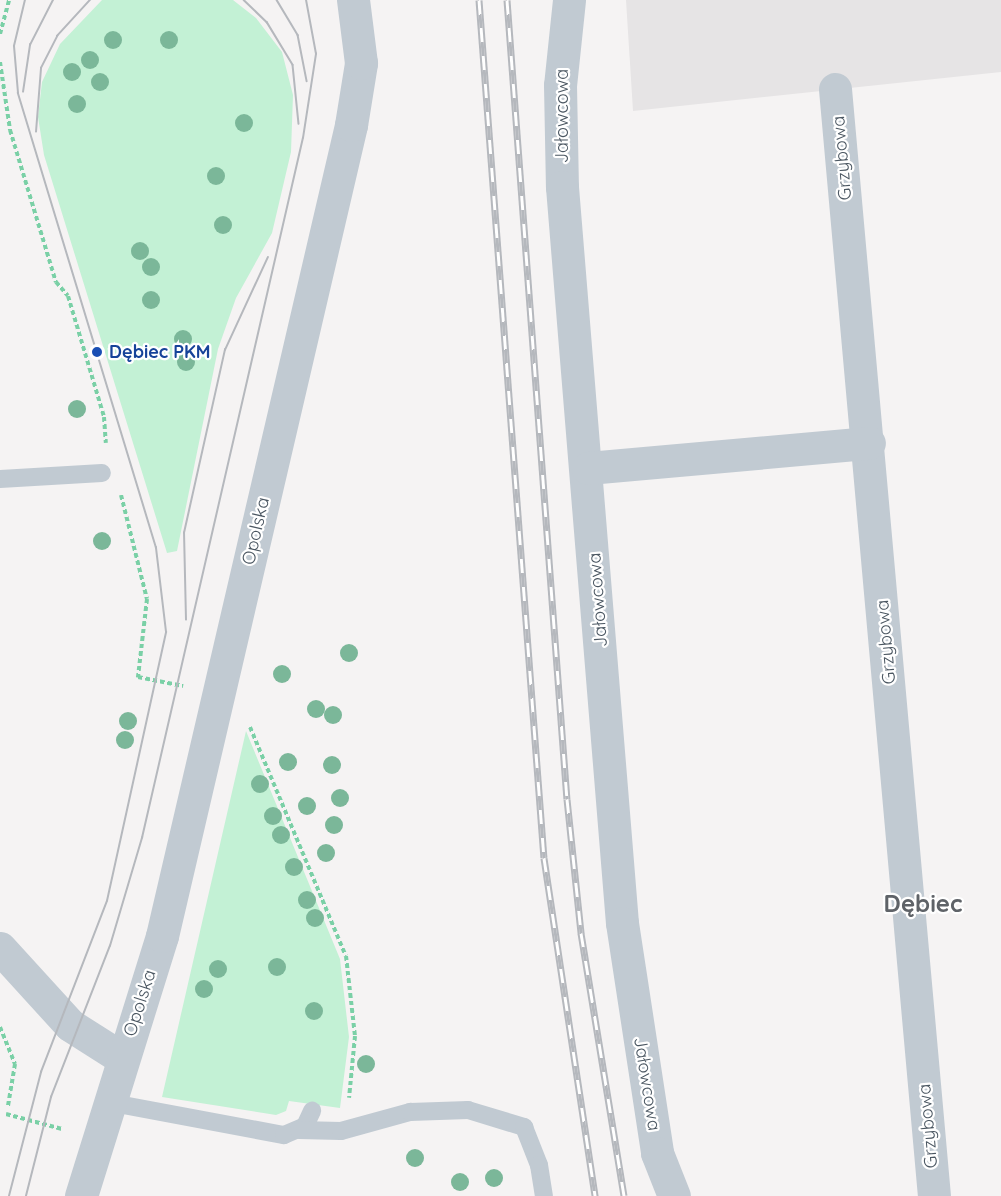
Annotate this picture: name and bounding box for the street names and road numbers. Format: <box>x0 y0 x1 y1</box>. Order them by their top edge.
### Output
street label: Jałowcowa <box>551 69 573 163</box>
street label: Grzybowa <box>828 115 856 201</box>
street label: Opolska <box>238 495 274 567</box>
street label: Jałowcowa <box>584 552 612 648</box>
street label: Grzybowa <box>872 599 900 685</box>
street label: Opolska <box>119 967 161 1039</box>
street label: Jałowcowa <box>629 1036 665 1132</box>
street label: Grzybowa <box>914 1083 942 1169</box>

